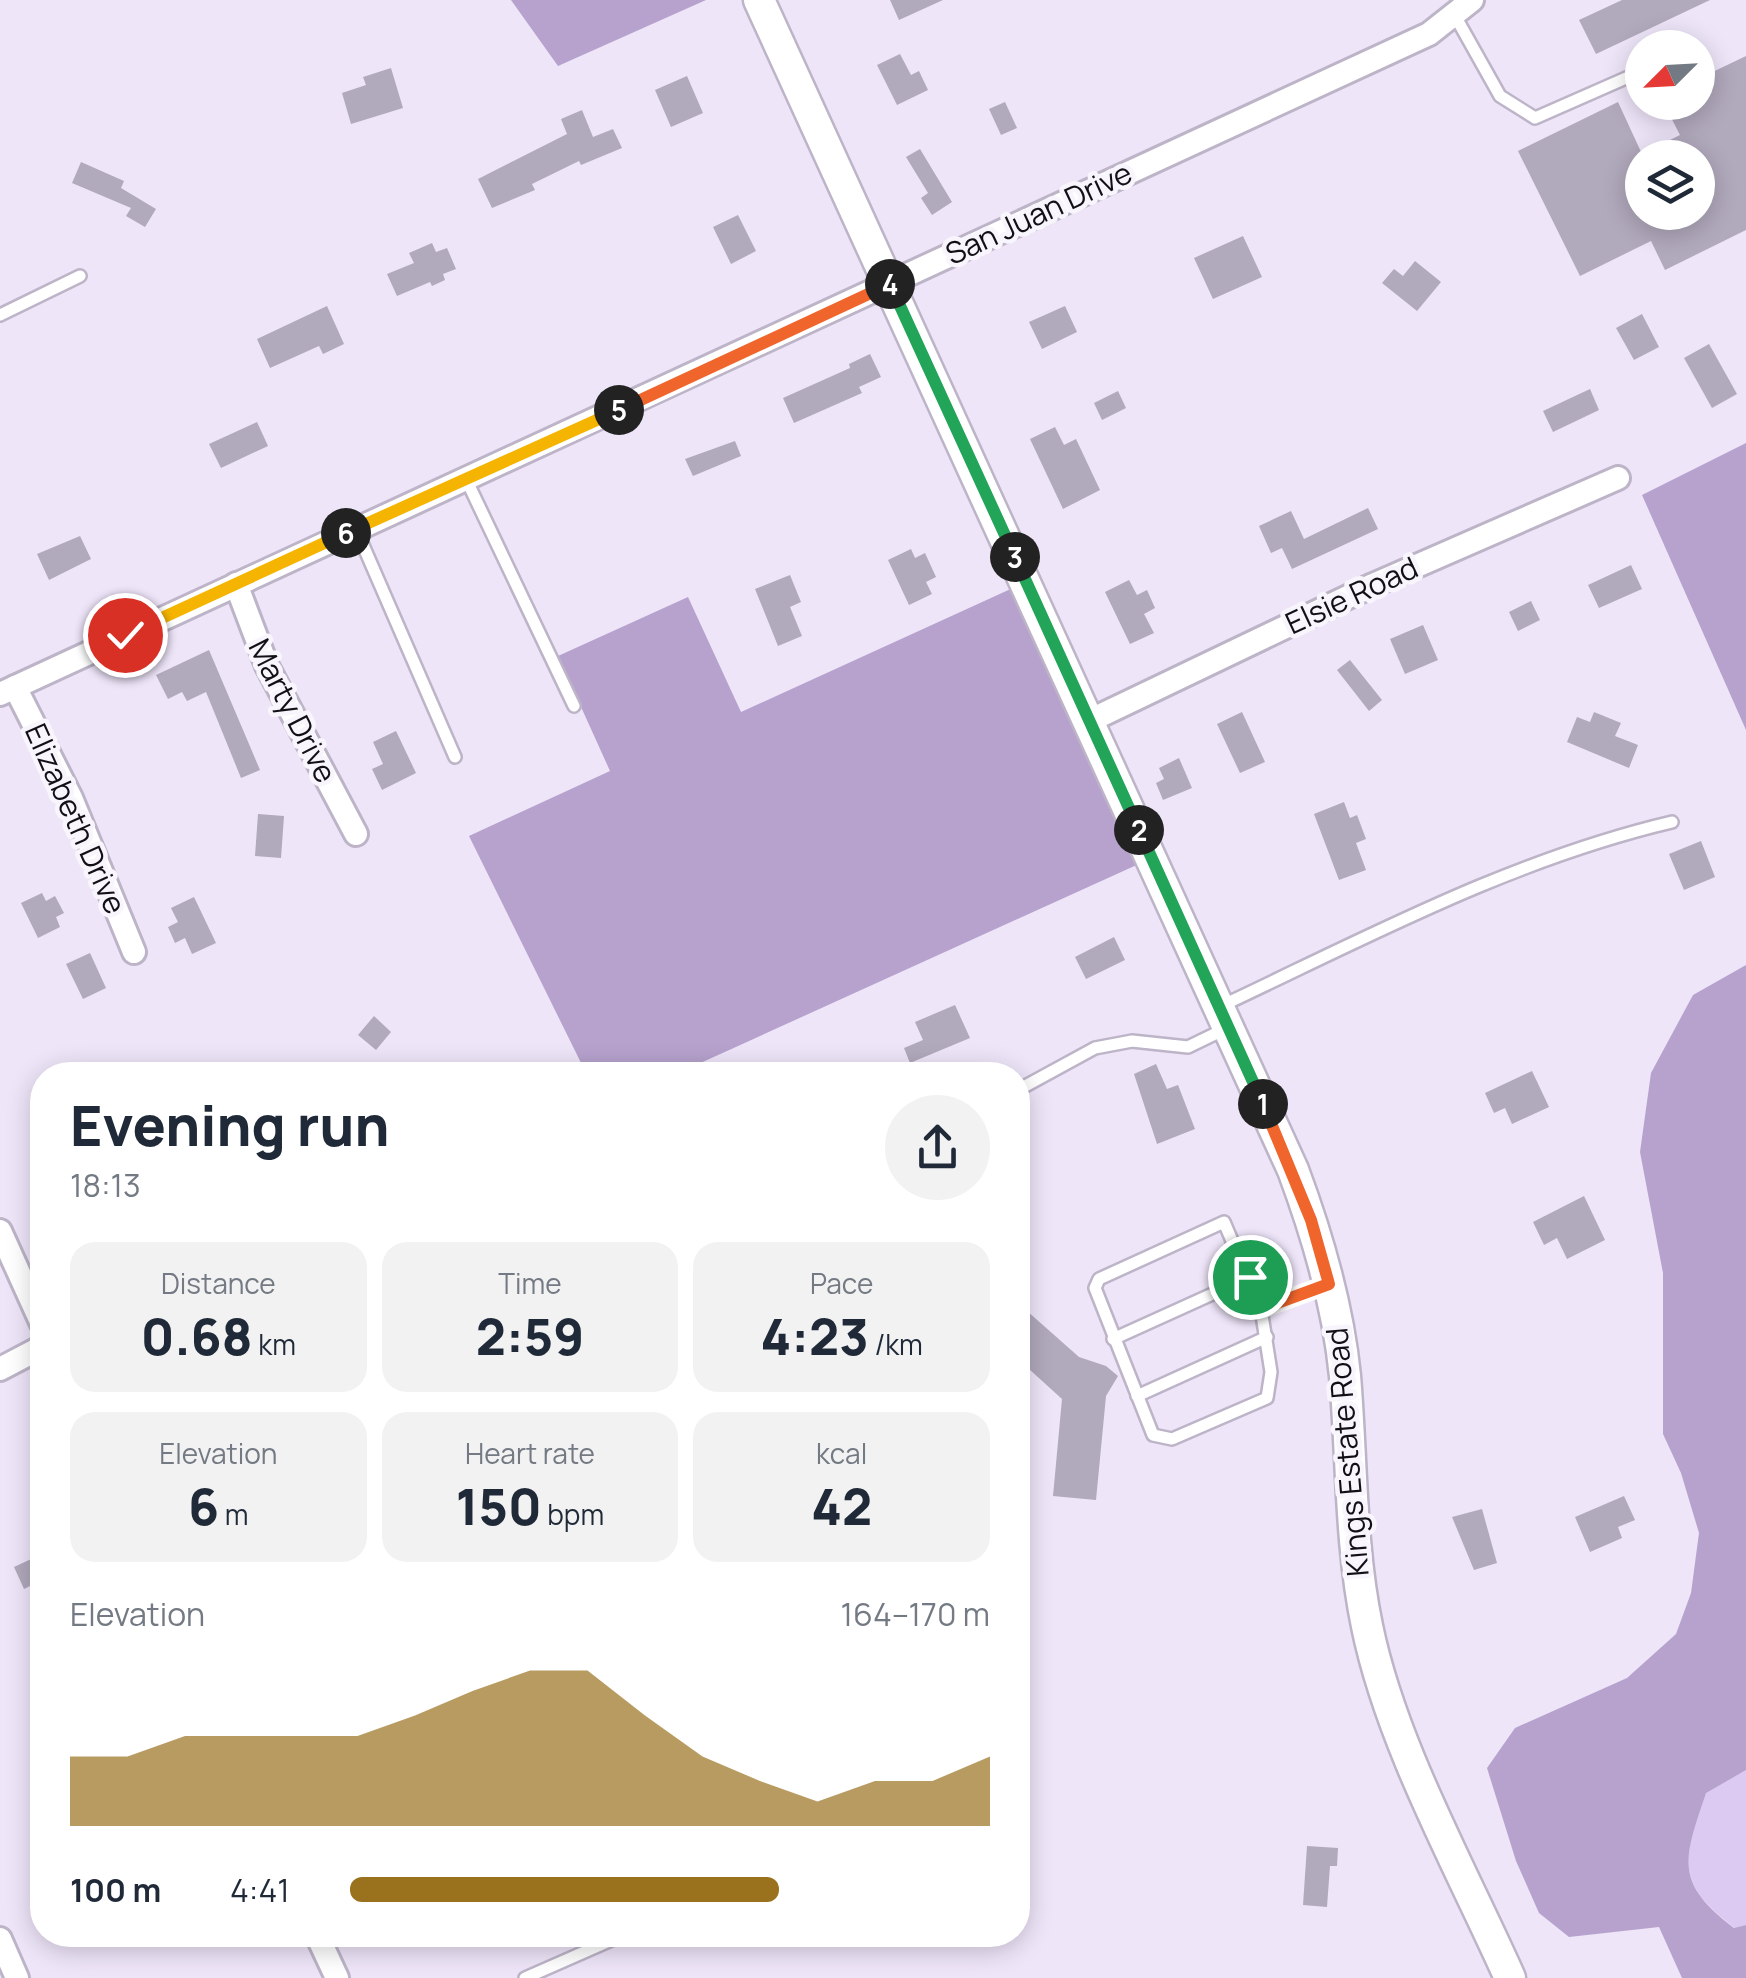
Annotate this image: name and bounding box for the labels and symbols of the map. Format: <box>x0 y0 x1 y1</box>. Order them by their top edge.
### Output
north arrow <box>1625 30 1715 120</box>
street label: San Juan Drive <box>938 152 1138 274</box>
pin: 4 <box>865 259 915 309</box>
pin: 5 <box>594 385 644 435</box>
pin: 6 <box>321 508 371 558</box>
pin: 3 <box>990 532 1040 582</box>
street label: Elsie Road <box>1279 546 1424 643</box>
pin <box>83 593 168 678</box>
street label: Marty Drive <box>240 631 347 789</box>
street label: Elizabeth Drive <box>16 717 137 920</box>
pin: 2 <box>1114 805 1164 855</box>
pin: 1 <box>1238 1079 1288 1129</box>
pin <box>1208 1235 1293 1320</box>
street label: Kings Estate Road <box>1315 1326 1378 1578</box>

